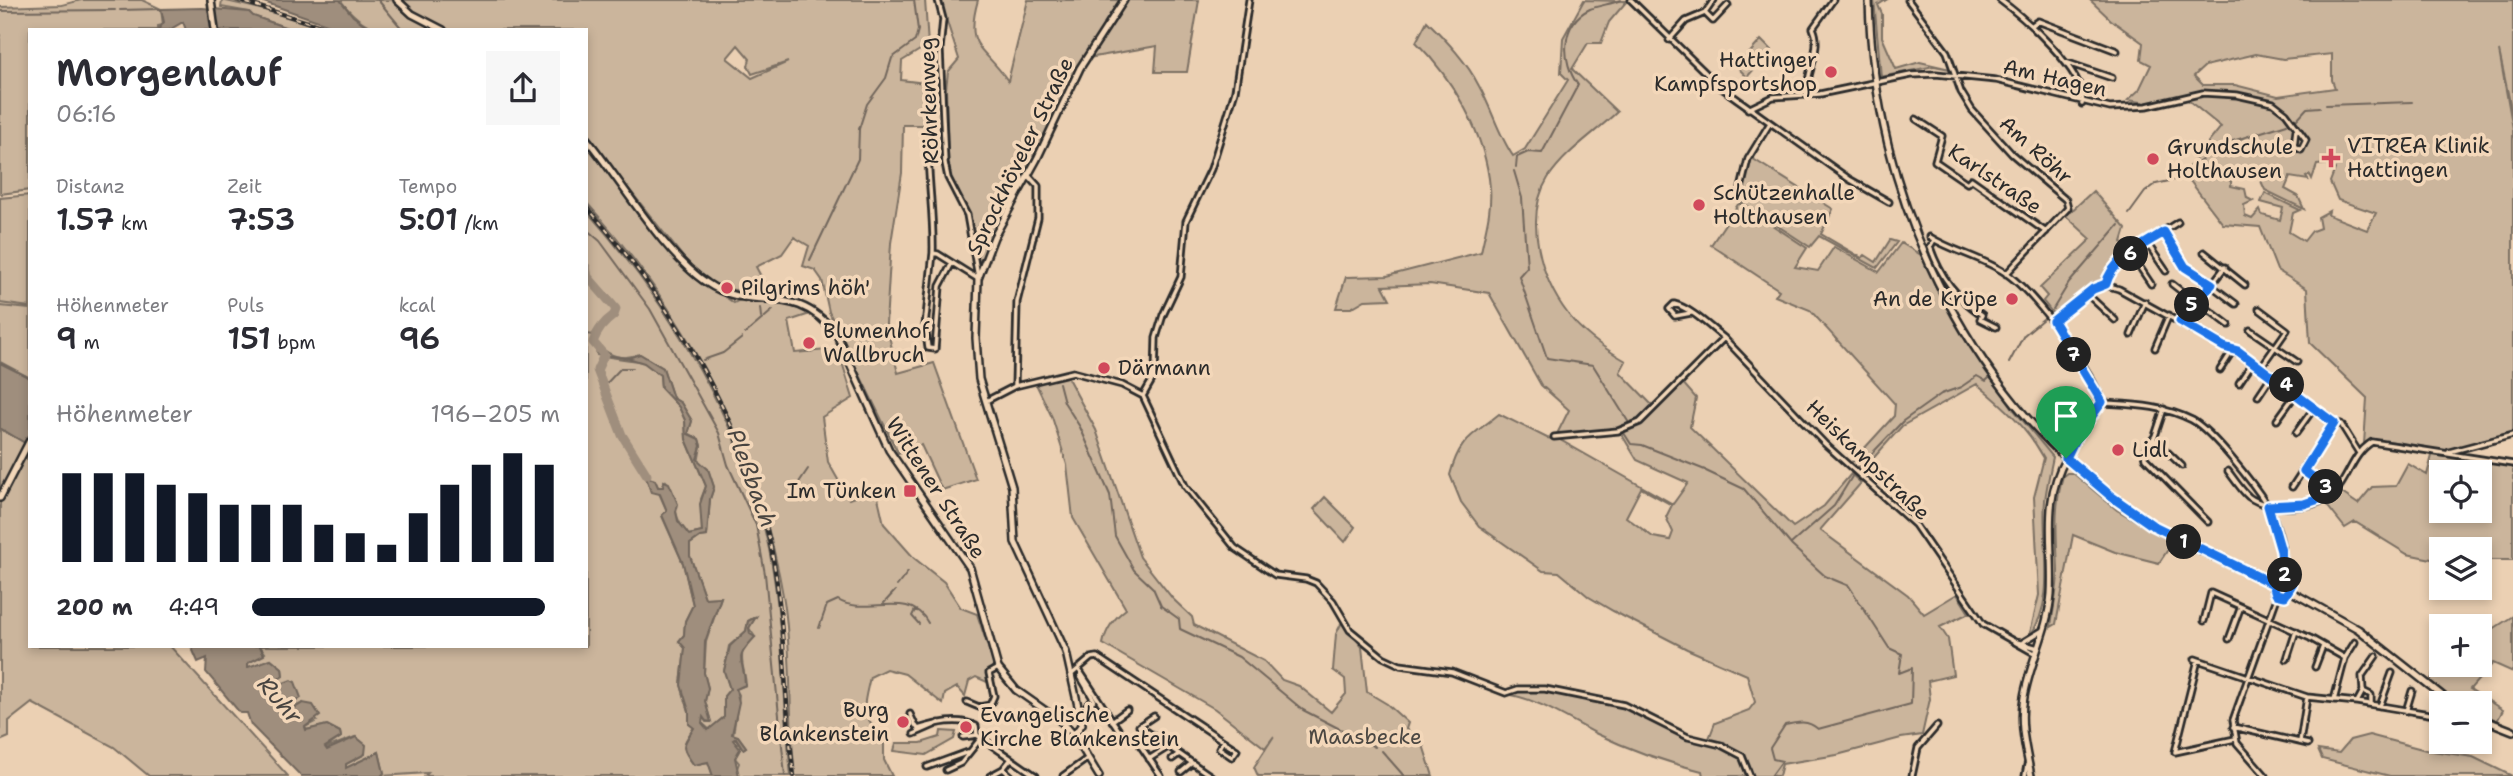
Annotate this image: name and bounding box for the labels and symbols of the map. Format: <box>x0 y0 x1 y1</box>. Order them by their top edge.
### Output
street label: Röhrkenweg <box>913 37 945 165</box>
place label: Hattinger Kampfsportshop <box>1654 46 1817 98</box>
street label: Am Hagen <box>2000 52 2110 104</box>
street label: Sprockhöveler Straße <box>960 53 1080 259</box>
marker: Hattinger Kampfsportshop <box>1823 64 1839 80</box>
street label: Am Röhr <box>1993 110 2079 190</box>
place label: VITREA Klinik Hattingen <box>2347 132 2490 184</box>
place label: Grundschule Holthausen <box>2167 133 2294 185</box>
street label: Karlstraße <box>1943 137 2047 221</box>
marker: VITREA Klinik Hattingen <box>2321 148 2341 168</box>
marker: Grundschule Holthausen <box>2145 151 2161 167</box>
place label: Schützenhalle Holthausen <box>1713 179 1855 231</box>
marker: Schützenhalle Holthausen <box>1691 197 1707 213</box>
pin: 6 <box>2114 236 2148 272</box>
place label: Pilgrims höh' <box>741 274 870 302</box>
marker: Pilgrims höh' <box>719 280 735 296</box>
place label: An de Krüpe <box>1873 285 1998 313</box>
pin: 5 <box>2174 288 2210 322</box>
marker: An de Krüpe <box>2004 291 2020 307</box>
place label: Blumenhof Wallbruch <box>823 317 930 369</box>
marker: Blumenhof Wallbruch <box>801 335 817 351</box>
pin: 7 <box>2056 338 2092 372</box>
place label: Därmann <box>1118 354 1211 382</box>
marker: Därmann <box>1096 360 1112 376</box>
pin: 4 <box>2270 368 2304 402</box>
pin <box>2036 386 2096 458</box>
street label: Heiskampstraße <box>1800 393 1936 527</box>
street label: Wittener Straße <box>880 412 992 564</box>
water label: Pleßbach <box>720 425 784 531</box>
place label: Lidl <box>2132 436 2169 464</box>
marker: Lidl <box>2110 442 2126 458</box>
pin: 3 <box>2308 470 2344 504</box>
place label: Im Tünken <box>787 477 896 505</box>
marker: Im Tünken <box>902 483 918 499</box>
pin: 1 <box>2166 524 2202 560</box>
pin: 2 <box>2268 558 2302 592</box>
water label: Ruhr <box>251 670 310 731</box>
place label: Burg Blankenstein <box>760 696 889 748</box>
place label: Evangelische Kirche Blankenstein <box>980 701 1179 753</box>
marker: Burg Blankenstein <box>895 714 911 730</box>
marker: Evangelische Kirche Blankenstein <box>958 719 974 735</box>
park label: Maasbecke <box>1308 723 1422 751</box>

